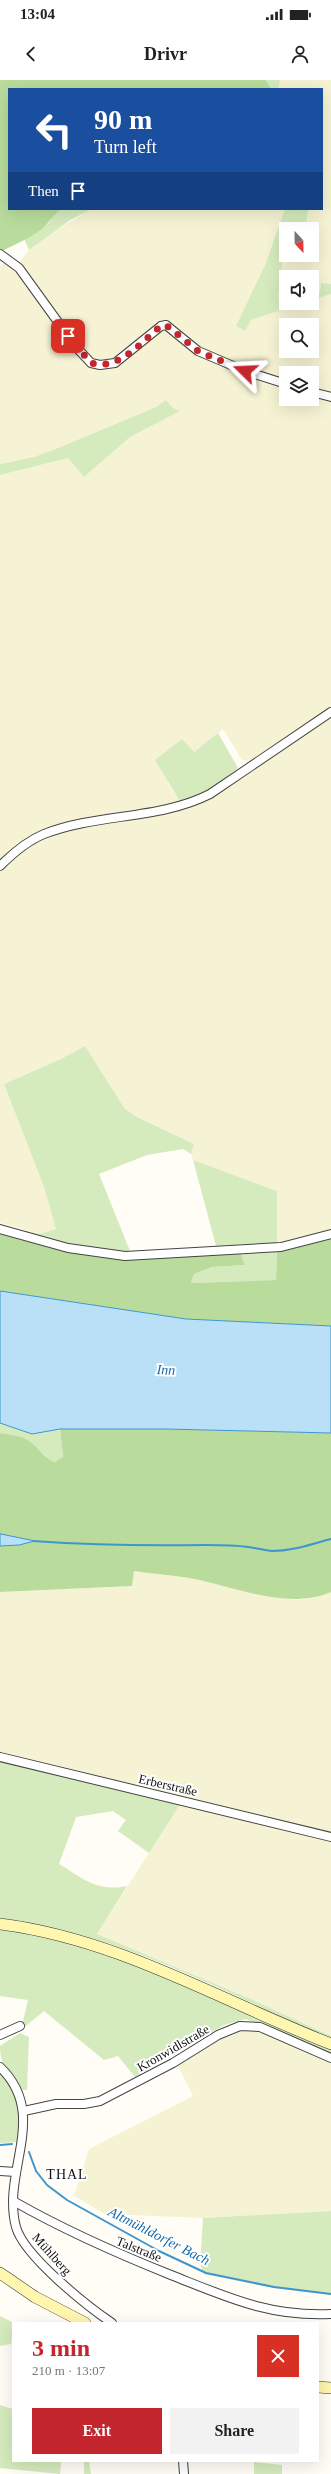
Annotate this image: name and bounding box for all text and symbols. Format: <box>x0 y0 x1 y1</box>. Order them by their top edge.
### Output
text: 13:04 <box>20 6 55 22</box>
icon: back <box>20 43 42 65</box>
icon: person <box>289 43 311 65</box>
text: Drivr <box>144 44 187 64</box>
icon: left <box>28 104 80 156</box>
text: 90 m <box>94 104 152 135</box>
text: Turn left <box>94 137 157 157</box>
icon: arrive <box>67 180 89 202</box>
text: Then <box>28 183 59 199</box>
north arrow <box>279 222 319 262</box>
map controls <box>279 222 319 406</box>
button: sound <box>279 270 319 310</box>
button: search <box>279 318 319 358</box>
pin <box>51 319 85 353</box>
icon: arrive <box>57 325 79 347</box>
position arrow <box>224 350 266 392</box>
button: layers <box>279 366 319 406</box>
water label: Inn <box>155 1362 176 1378</box>
street label: Erberstraße <box>137 1771 199 1799</box>
street label: Kronwidlstraße <box>134 2021 212 2075</box>
district label: THAL <box>46 2167 88 2182</box>
water label: Altmühldorfer Bach <box>105 2204 212 2268</box>
street label: Mühlberg <box>29 2230 75 2278</box>
street label: Talstraße <box>114 2233 164 2265</box>
text: 3 min <box>32 2335 90 2361</box>
button: close <box>257 2335 299 2377</box>
text: 210 m · 13:07 <box>32 2363 105 2378</box>
button: Exit <box>32 2408 162 2454</box>
button: Share <box>170 2408 299 2454</box>

